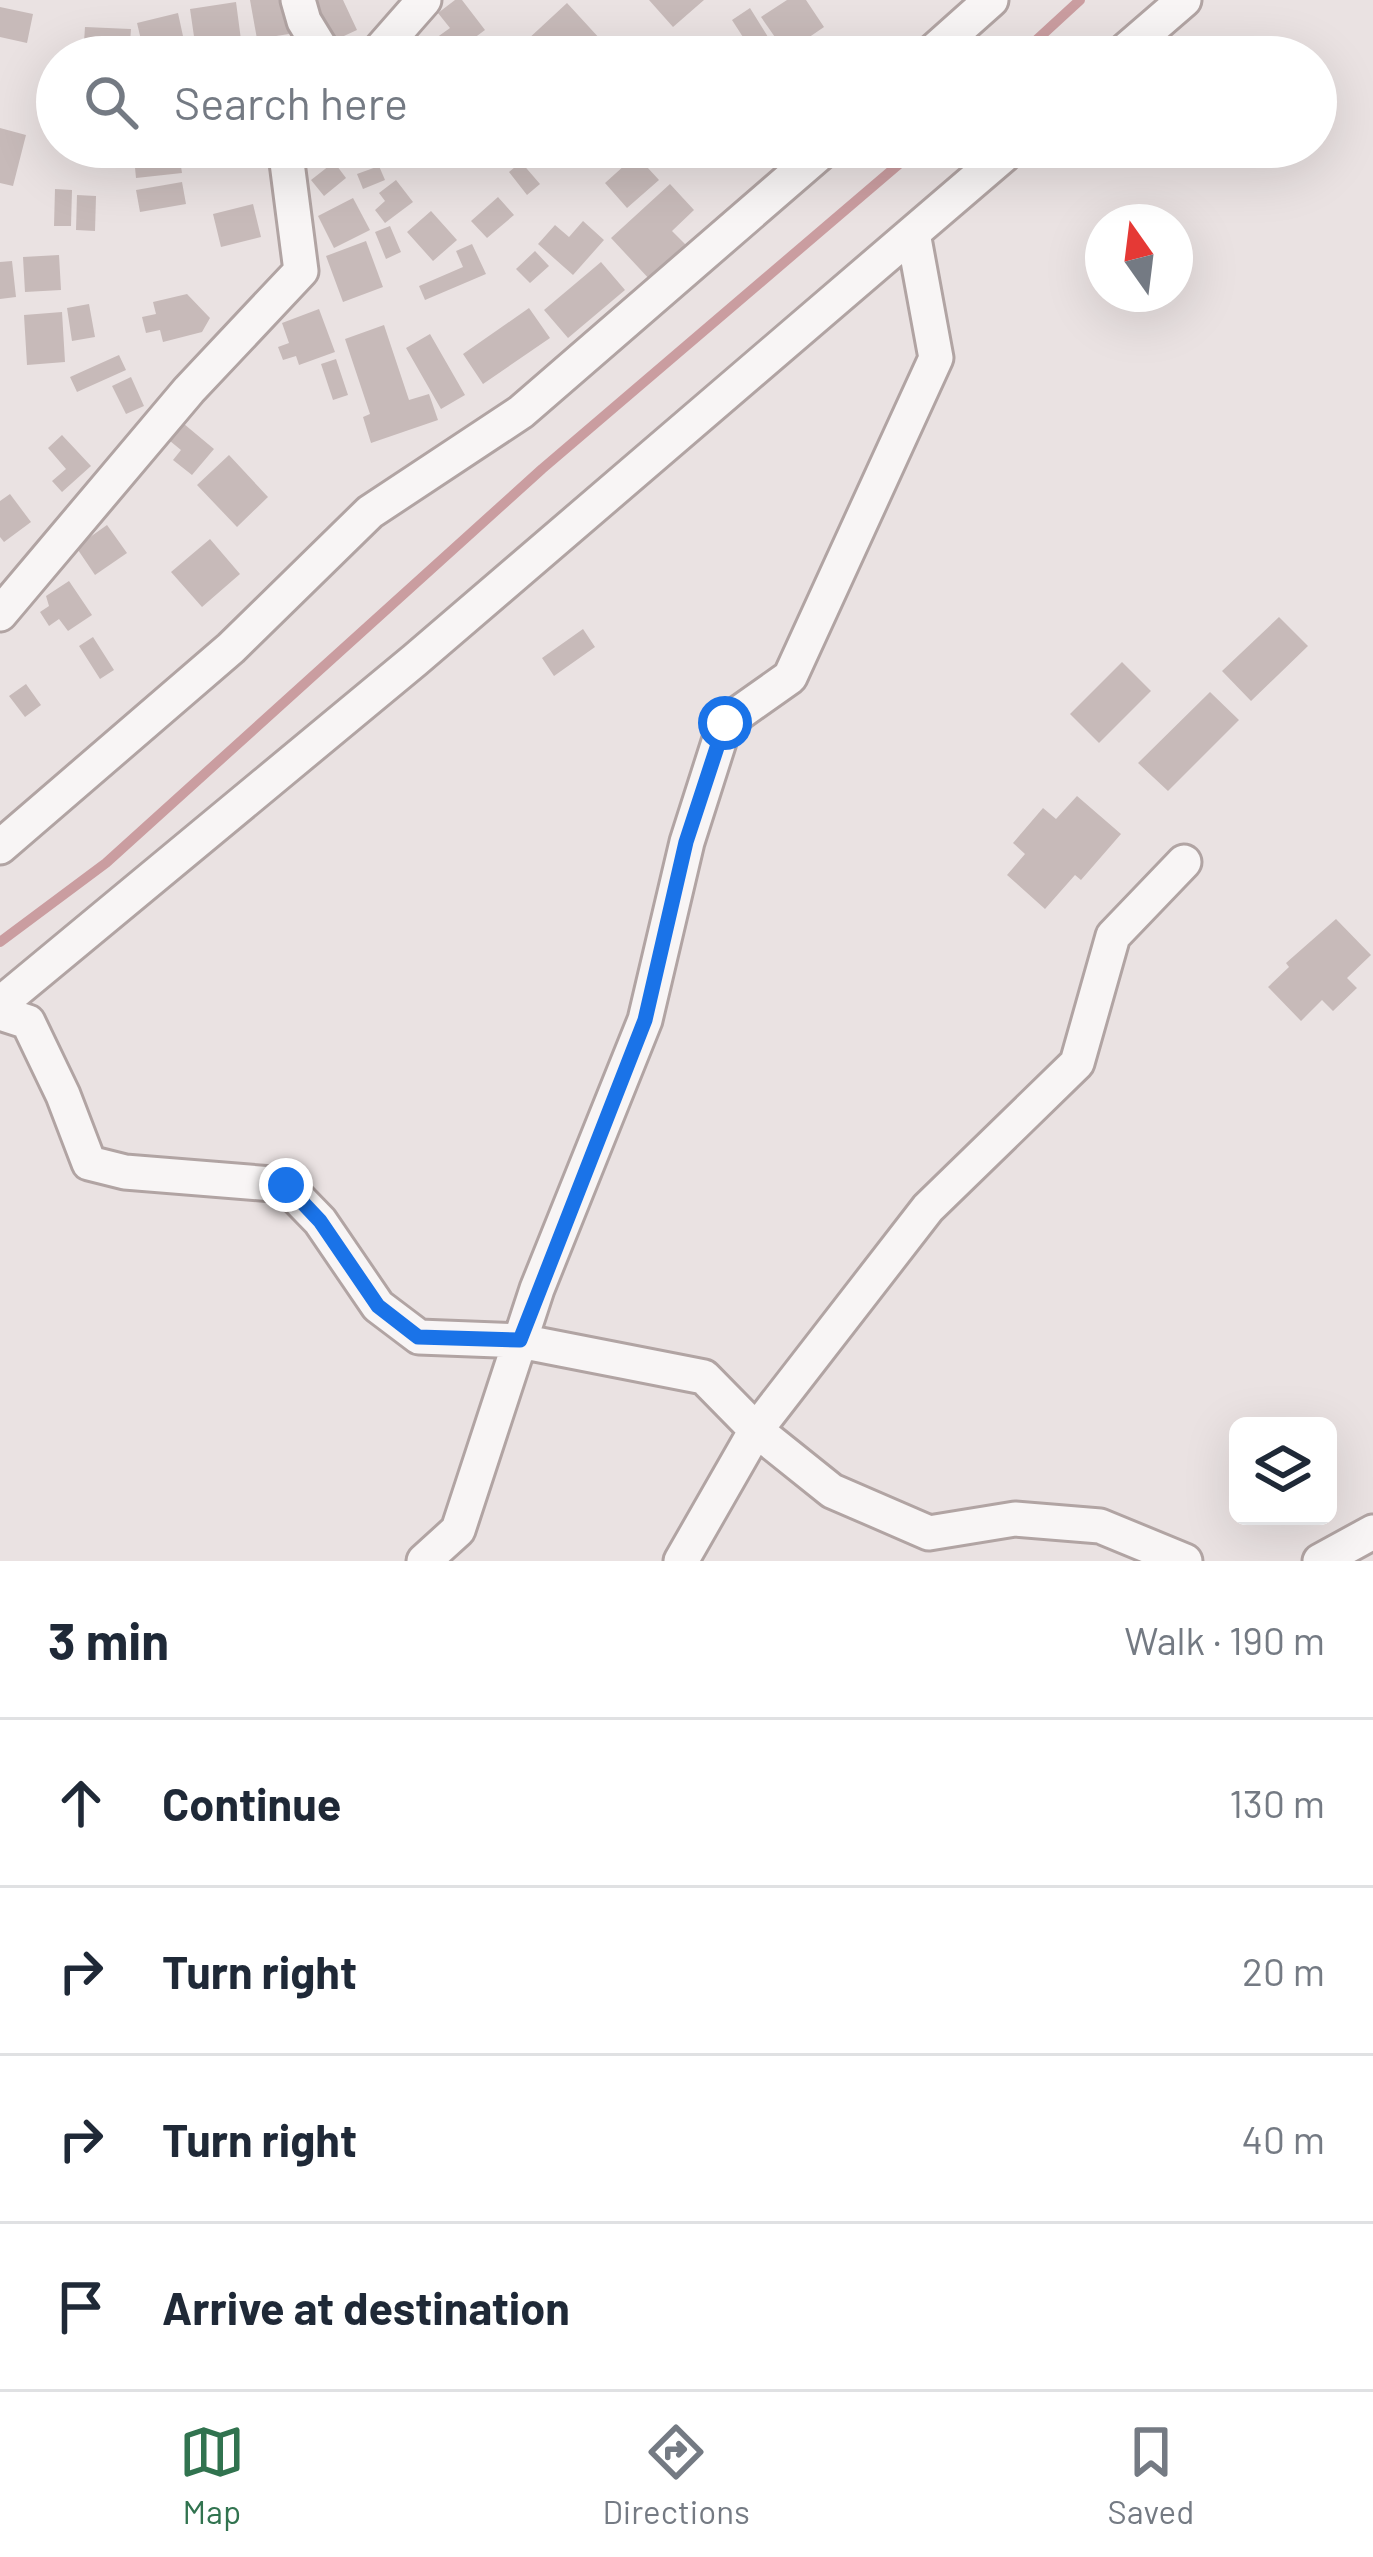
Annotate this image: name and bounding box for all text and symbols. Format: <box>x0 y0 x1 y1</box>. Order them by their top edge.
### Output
search box <box>36 36 1337 168</box>
icon: search <box>78 69 144 135</box>
text: Search here <box>174 75 408 129</box>
north arrow <box>1085 204 1193 312</box>
route start <box>698 696 752 750</box>
route end <box>259 1158 313 1212</box>
map controls <box>1229 1417 1337 1525</box>
button: layers <box>1229 1417 1337 1525</box>
text: 3 min <box>48 1609 169 1670</box>
text: Walk · 190 m <box>1124 1616 1325 1663</box>
icon: ahead <box>48 1770 114 1836</box>
text: Continue <box>162 1776 341 1830</box>
text: 130 m <box>1229 1779 1325 1826</box>
icon: right <box>48 1938 114 2004</box>
text: Turn right <box>162 1944 357 1998</box>
text: 20 m <box>1242 1947 1325 1994</box>
icon: right <box>48 2106 114 2172</box>
text: Turn right <box>162 2112 357 2166</box>
text: 40 m <box>1241 2115 1325 2162</box>
icon: arrive <box>48 2274 114 2340</box>
text: Arrive at destination <box>162 2280 570 2334</box>
tab: Map <box>179 2419 245 2531</box>
tab: Directions <box>602 2419 750 2531</box>
tab: Saved <box>1108 2419 1194 2531</box>

